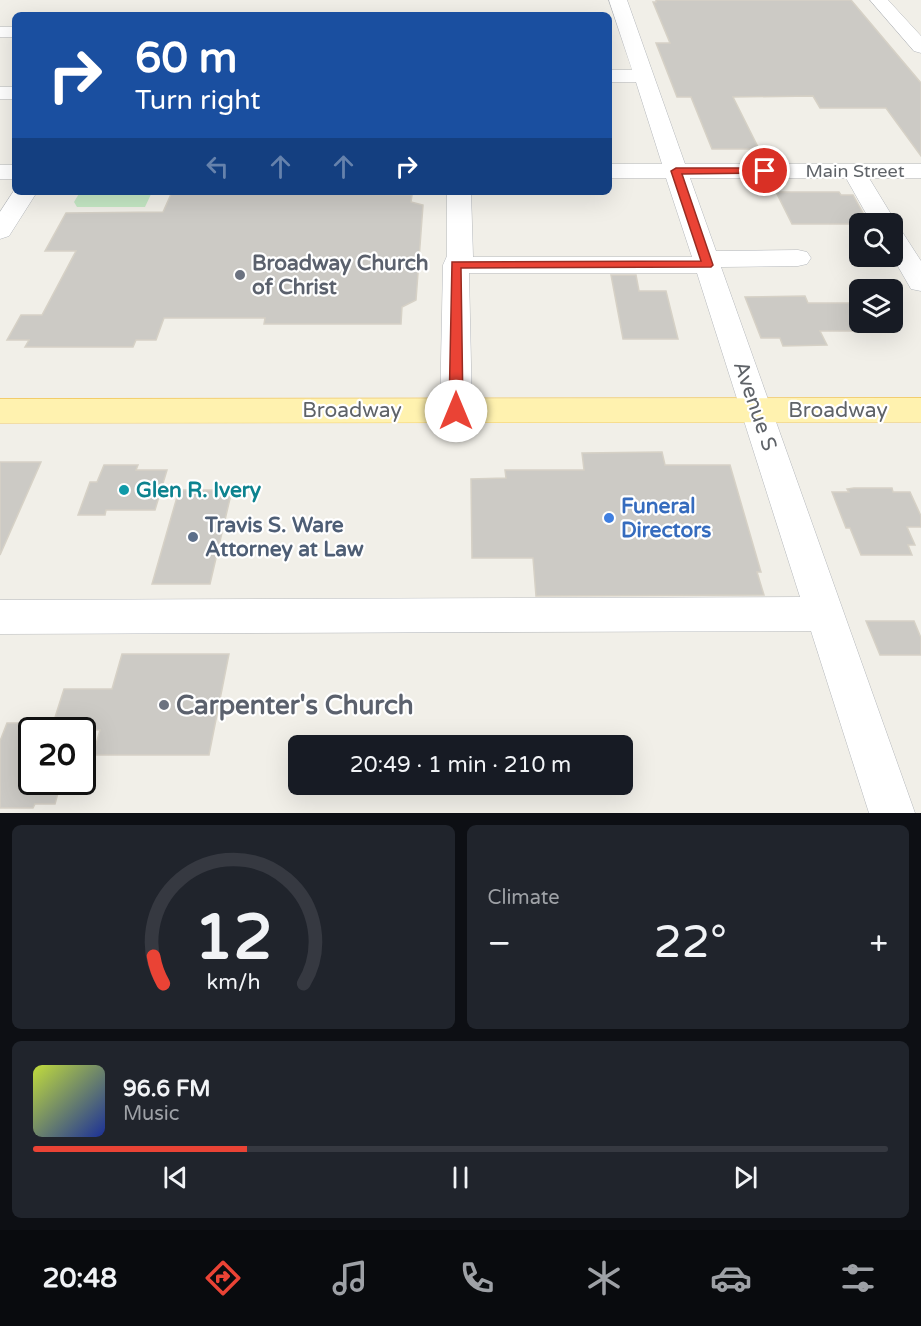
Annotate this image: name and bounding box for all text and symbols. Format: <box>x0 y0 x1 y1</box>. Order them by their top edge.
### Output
text: 60 m <box>135 33 237 84</box>
icon: right <box>36 36 114 114</box>
text: Turn right <box>135 84 261 117</box>
pin <box>739 145 790 196</box>
icon: left <box>201 150 234 183</box>
icon: ahead <box>264 150 297 183</box>
icon: ahead <box>327 150 360 183</box>
icon: right <box>390 150 423 183</box>
icon: arrive <box>748 154 781 187</box>
street label: Main Street <box>805 160 905 182</box>
map controls <box>849 213 903 333</box>
button: search <box>849 213 903 267</box>
place label: Broadway Church of Christ <box>252 251 429 300</box>
marker: Broadway Church of Christ <box>233 268 247 282</box>
button: layers <box>849 279 903 333</box>
street label: Avenue S <box>728 358 782 454</box>
position arrow <box>424 379 488 443</box>
street label: Broadway <box>302 398 402 423</box>
street label: Broadway <box>788 398 888 423</box>
place label: Glen R. Ivery <box>136 478 262 503</box>
marker: Glen R. Ivery <box>117 483 131 497</box>
place label: Funeral Directors <box>621 494 711 543</box>
marker: Funeral Directors <box>602 511 616 525</box>
place label: Travis S. Ware Attorney at Law <box>204 513 364 562</box>
marker: Travis S. Ware Attorney at Law <box>186 530 200 544</box>
place label: Carpenter's Church <box>176 690 414 721</box>
marker: Carpenter's Church <box>157 698 171 712</box>
speed limit sign: 20 <box>18 717 96 795</box>
text: 20:49 · 1 min · 210 m <box>350 752 571 778</box>
text: Climate <box>488 886 560 910</box>
text: 12 <box>194 901 272 976</box>
text: 22° <box>653 916 727 970</box>
text: − <box>488 924 511 963</box>
text: + <box>869 924 888 963</box>
text: km/h <box>206 969 260 995</box>
text: 96.6 FM <box>123 1076 211 1102</box>
text: Music <box>123 1102 179 1126</box>
icon: previous <box>159 1161 192 1194</box>
icon: pause <box>444 1161 477 1194</box>
icon: next <box>729 1161 762 1194</box>
icon: directions <box>202 1257 244 1299</box>
icon: music <box>329 1257 371 1299</box>
icon: phone <box>456 1257 498 1299</box>
icon: climate <box>583 1257 625 1299</box>
icon: car <box>710 1257 752 1299</box>
icon: filters <box>837 1257 879 1299</box>
text: 20:48 <box>42 1262 117 1295</box>

